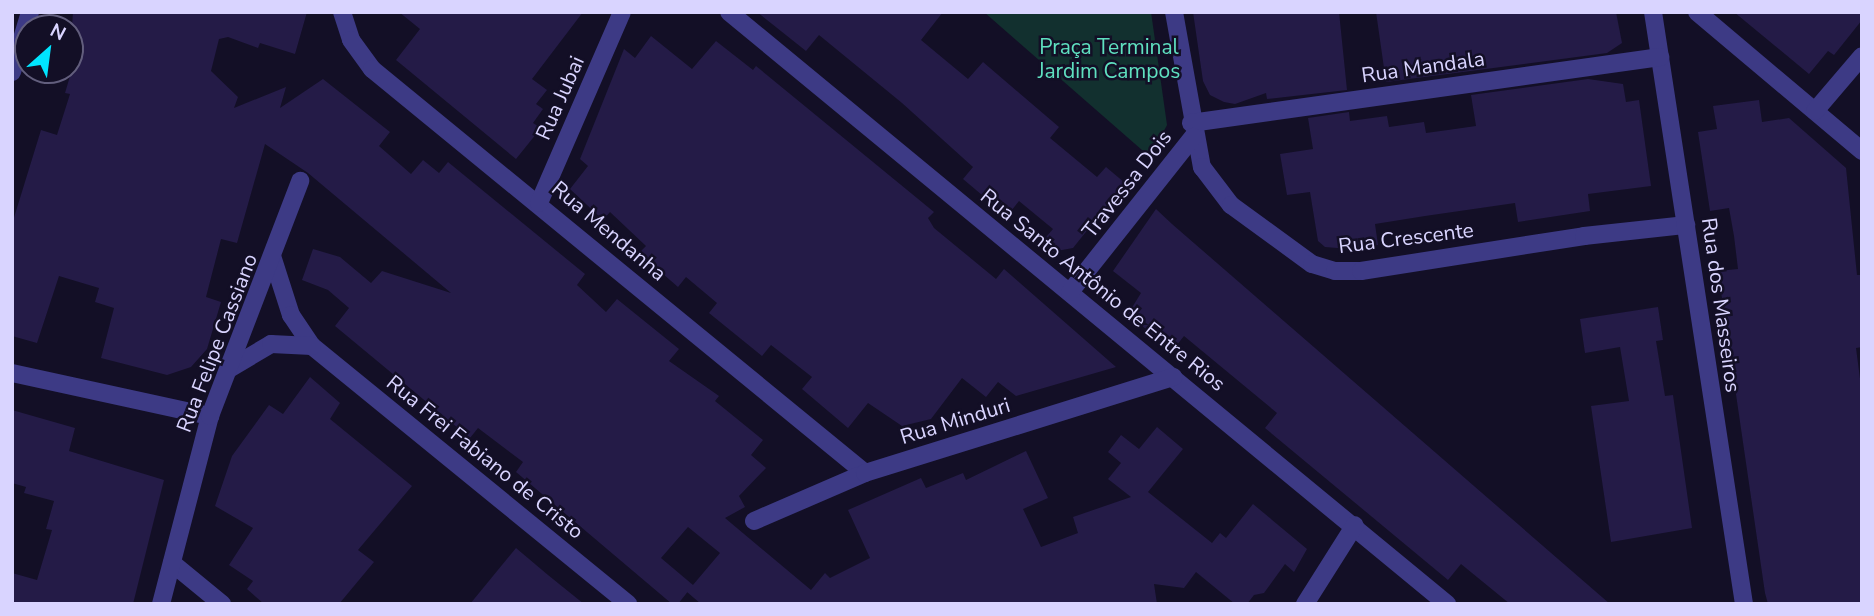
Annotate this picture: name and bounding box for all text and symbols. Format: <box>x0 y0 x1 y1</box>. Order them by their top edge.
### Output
north arrow <box>14 14 84 84</box>
text: N <box>46 17 70 47</box>
park label: Praça Terminal Jardim Campos <box>1038 34 1180 84</box>
street label: Rua Mandala <box>1360 46 1486 88</box>
street label: Rua Jubai <box>530 52 590 144</box>
street label: Travessa Dois <box>1077 125 1177 243</box>
street label: Rua Mendanha <box>547 176 671 286</box>
street label: Rua Santo Antônio de Entre Rios <box>976 183 1230 397</box>
street label: Rua dos Masseiros <box>1696 216 1746 394</box>
street label: Rua Crescente <box>1337 217 1475 259</box>
street label: Rua Felipe Cassiano <box>171 250 263 436</box>
street label: Rua Frei Fabiano de Cristo <box>381 370 589 544</box>
street label: Rua Minduri <box>897 392 1013 450</box>

